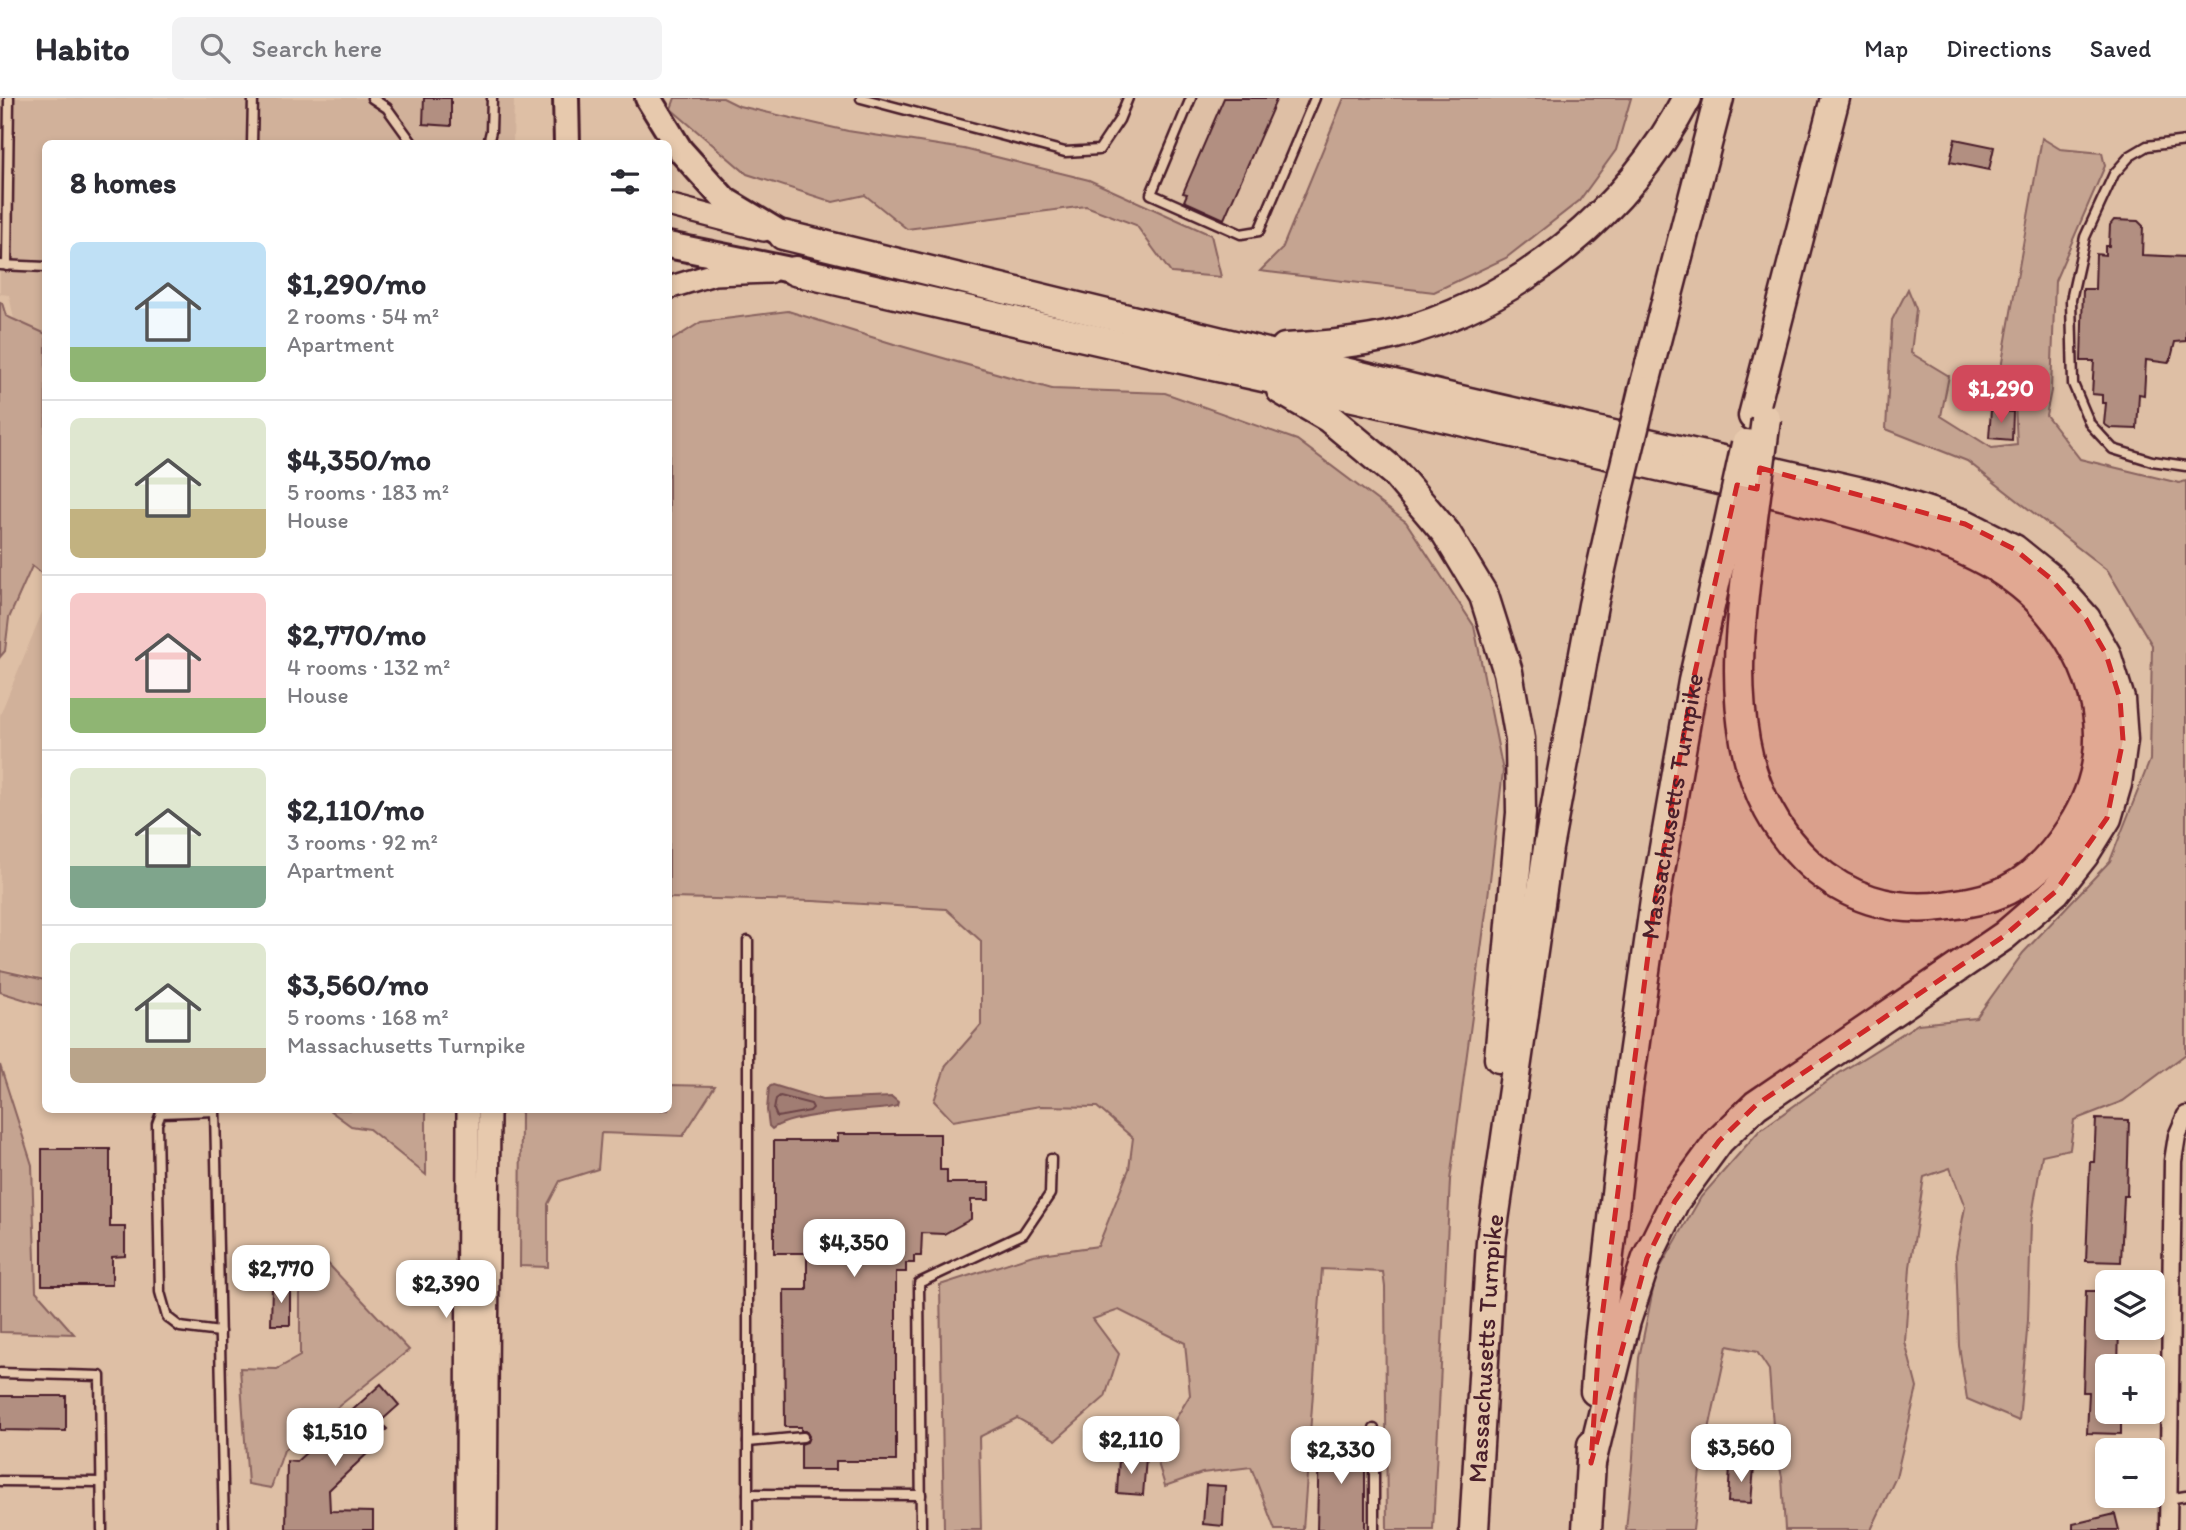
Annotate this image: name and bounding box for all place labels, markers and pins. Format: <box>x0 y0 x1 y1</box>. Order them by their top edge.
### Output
pin: $1,290 <box>1944 366 2058 425</box>
pin: $4,350 <box>797 1220 911 1279</box>
pin: $2,770 <box>224 1246 338 1305</box>
pin: $2,390 <box>389 1260 503 1320</box>
pin: $1,510 <box>278 1408 392 1468</box>
pin: $2,110 <box>1074 1416 1188 1476</box>
pin: $3,560 <box>1684 1424 1798 1484</box>
pin: $2,330 <box>1284 1426 1398 1486</box>

